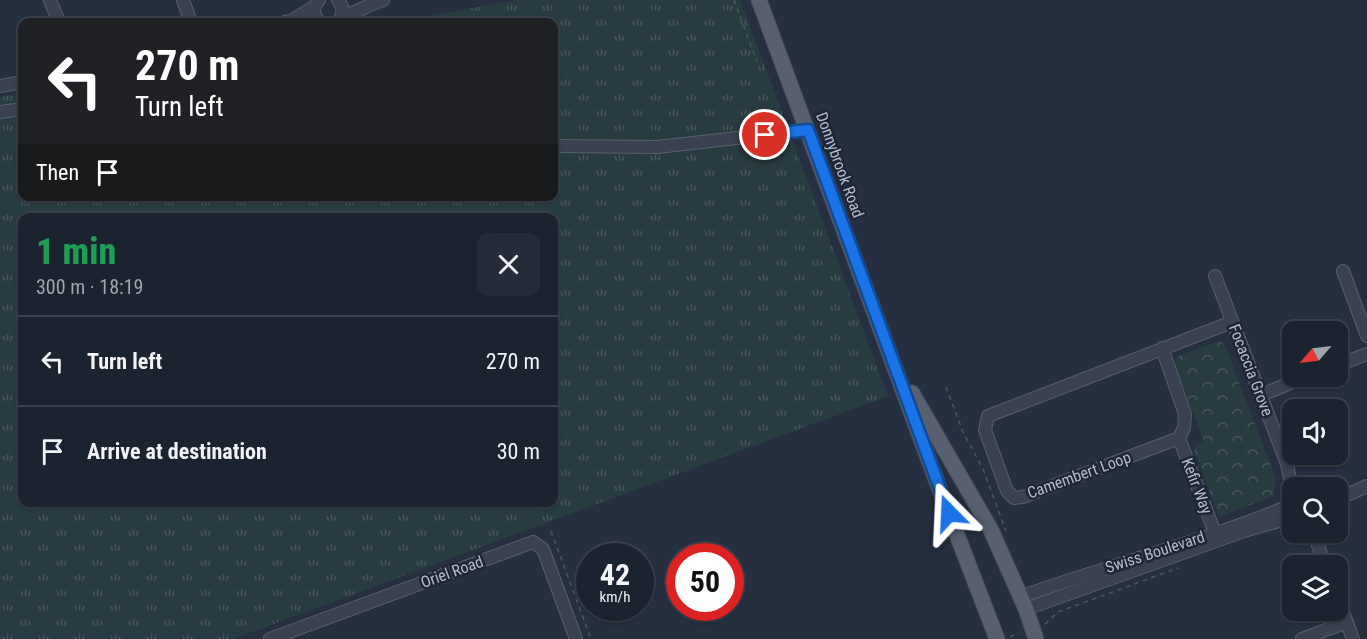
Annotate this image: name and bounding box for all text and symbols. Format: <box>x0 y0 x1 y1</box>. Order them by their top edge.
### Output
text: 270 m <box>135 41 240 90</box>
icon: left <box>36 42 114 120</box>
text: Turn left <box>135 91 224 123</box>
pin <box>739 109 790 160</box>
street label: Donnybrook Road <box>812 110 868 220</box>
icon: arrive <box>748 118 781 151</box>
icon: arrive <box>91 156 124 189</box>
text: Then <box>36 160 79 185</box>
text: 1 min <box>36 231 116 273</box>
button: close <box>477 233 540 296</box>
text: 300 m · 18:19 <box>36 275 143 299</box>
street label: Focaccia Grove <box>1225 321 1277 419</box>
north arrow <box>1282 321 1348 387</box>
map controls <box>1282 321 1348 621</box>
icon: left <box>36 345 69 378</box>
text: Turn left <box>87 349 162 374</box>
text: 270 m <box>486 349 540 374</box>
button: sound <box>1282 399 1348 465</box>
icon: arrive <box>36 435 69 468</box>
text: Arrive at destination <box>87 439 267 464</box>
text: 30 m <box>497 439 540 464</box>
street label: Camembert Loop <box>1025 447 1134 503</box>
street label: Kefir Way <box>1178 455 1216 517</box>
button: search <box>1282 477 1348 543</box>
position arrow <box>917 481 981 545</box>
street label: Swiss Boulevard <box>1103 527 1207 577</box>
speed limit sign: 50 <box>666 543 744 621</box>
street label: Oriel Road <box>418 552 486 592</box>
button: layers <box>1282 555 1348 621</box>
text: 42 <box>600 557 630 592</box>
text: km/h <box>600 588 630 606</box>

